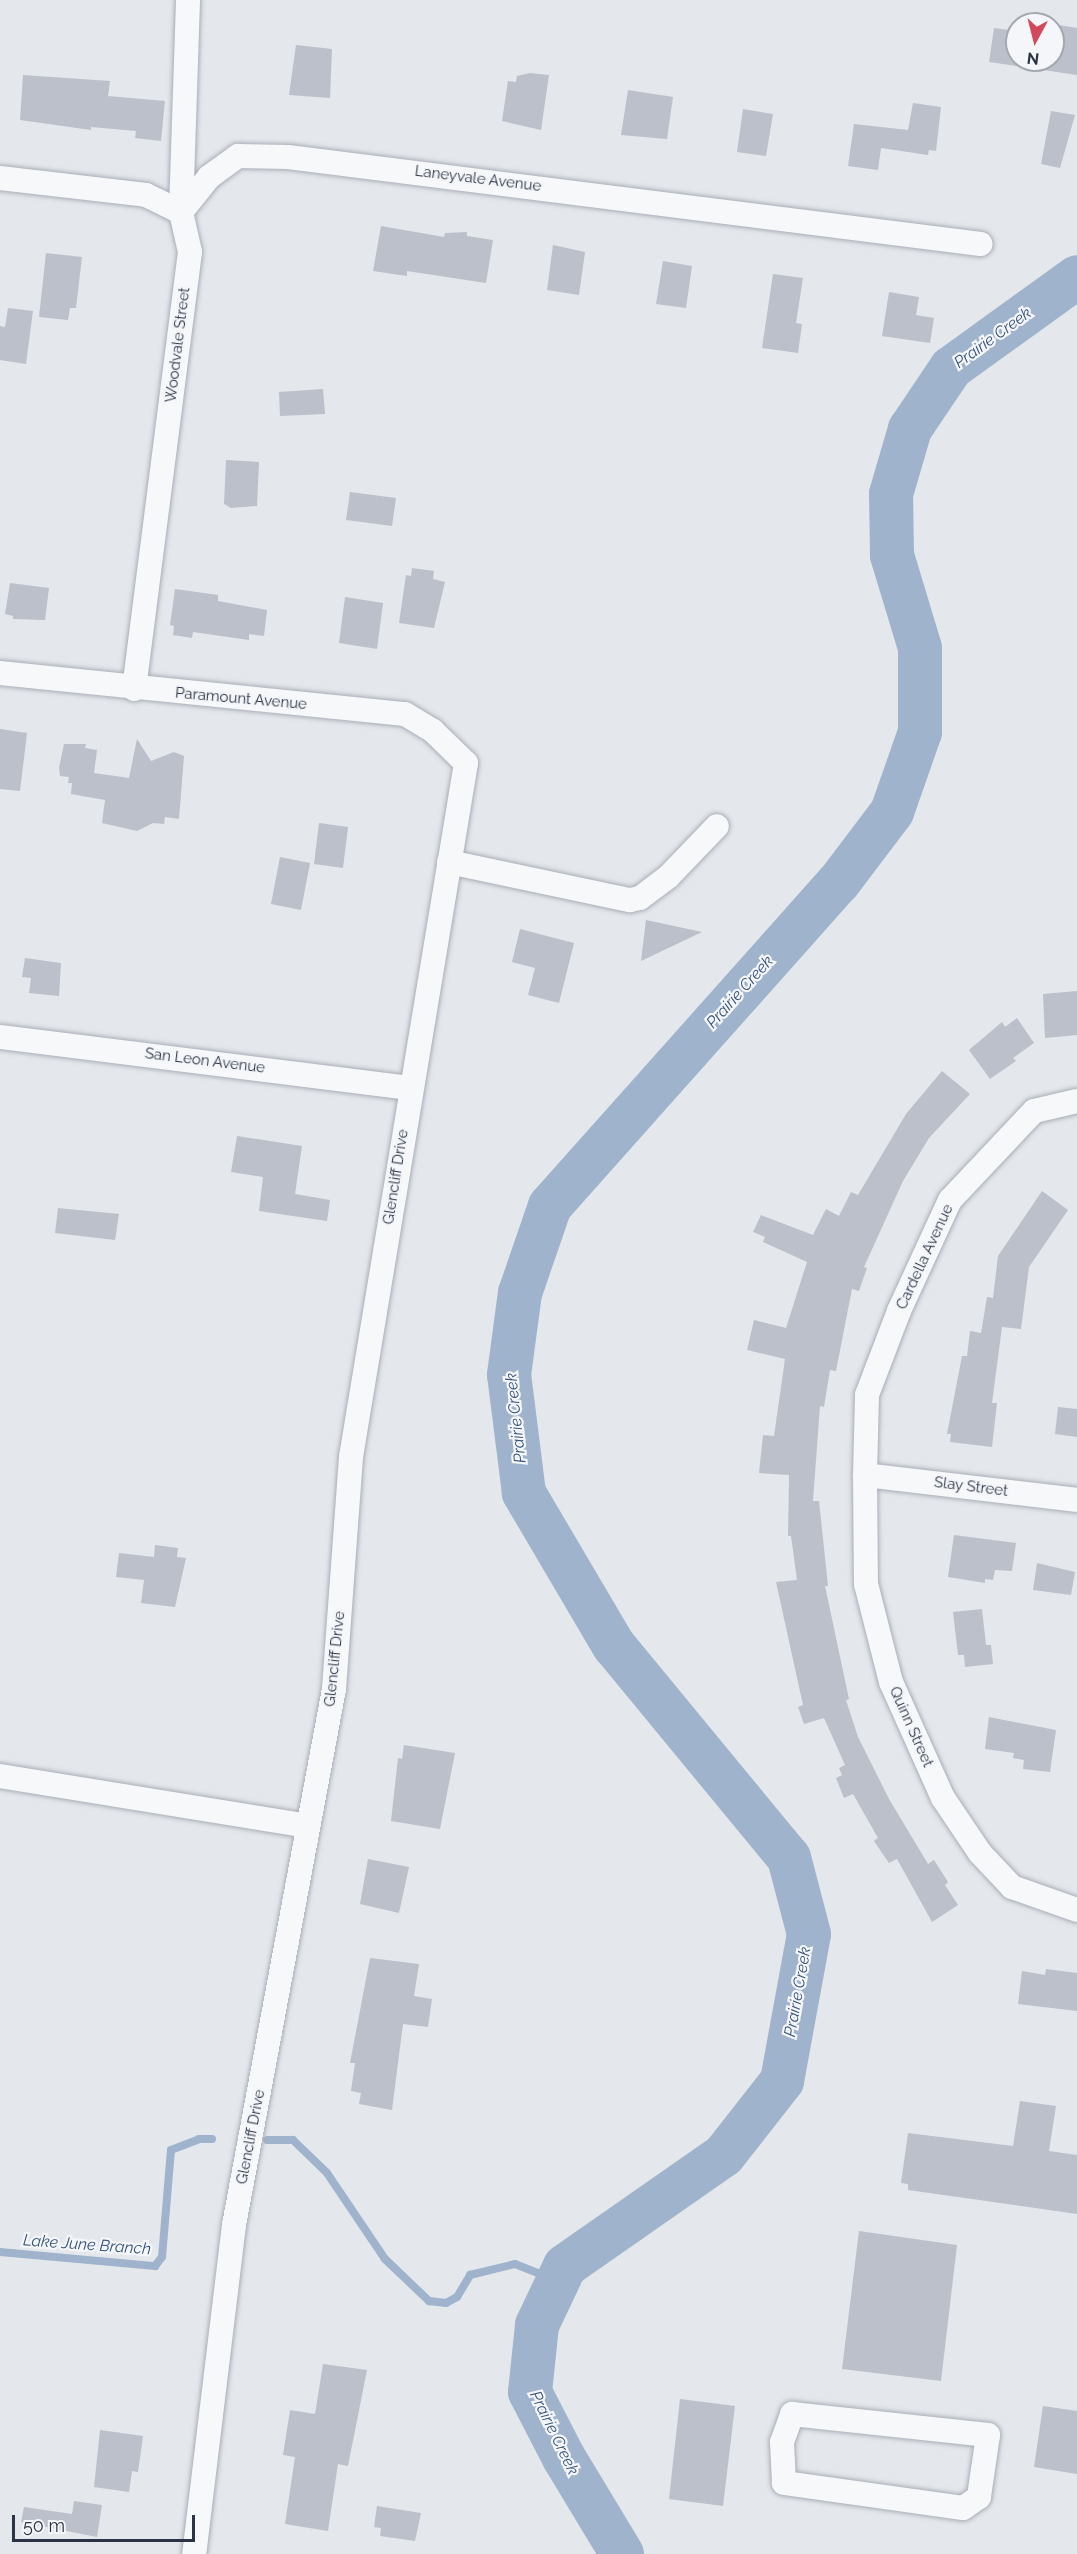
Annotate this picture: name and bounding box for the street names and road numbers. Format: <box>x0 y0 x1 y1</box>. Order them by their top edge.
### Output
street label: Laneyvale Avenue <box>414 162 542 196</box>
street label: Woodvale Street <box>162 286 194 404</box>
street label: Paramount Avenue <box>174 684 308 714</box>
street label: San Leon Avenue <box>144 1045 266 1077</box>
street label: Glencliff Drive <box>380 1128 412 1226</box>
street label: Cardella Avenue <box>893 1201 957 1313</box>
street label: Slay Street <box>933 1474 1009 1500</box>
street label: Glencliff Drive <box>321 1610 349 1708</box>
street label: Quinn Street <box>885 1684 937 1770</box>
street label: Glencliff Drive <box>233 2088 269 2186</box>

